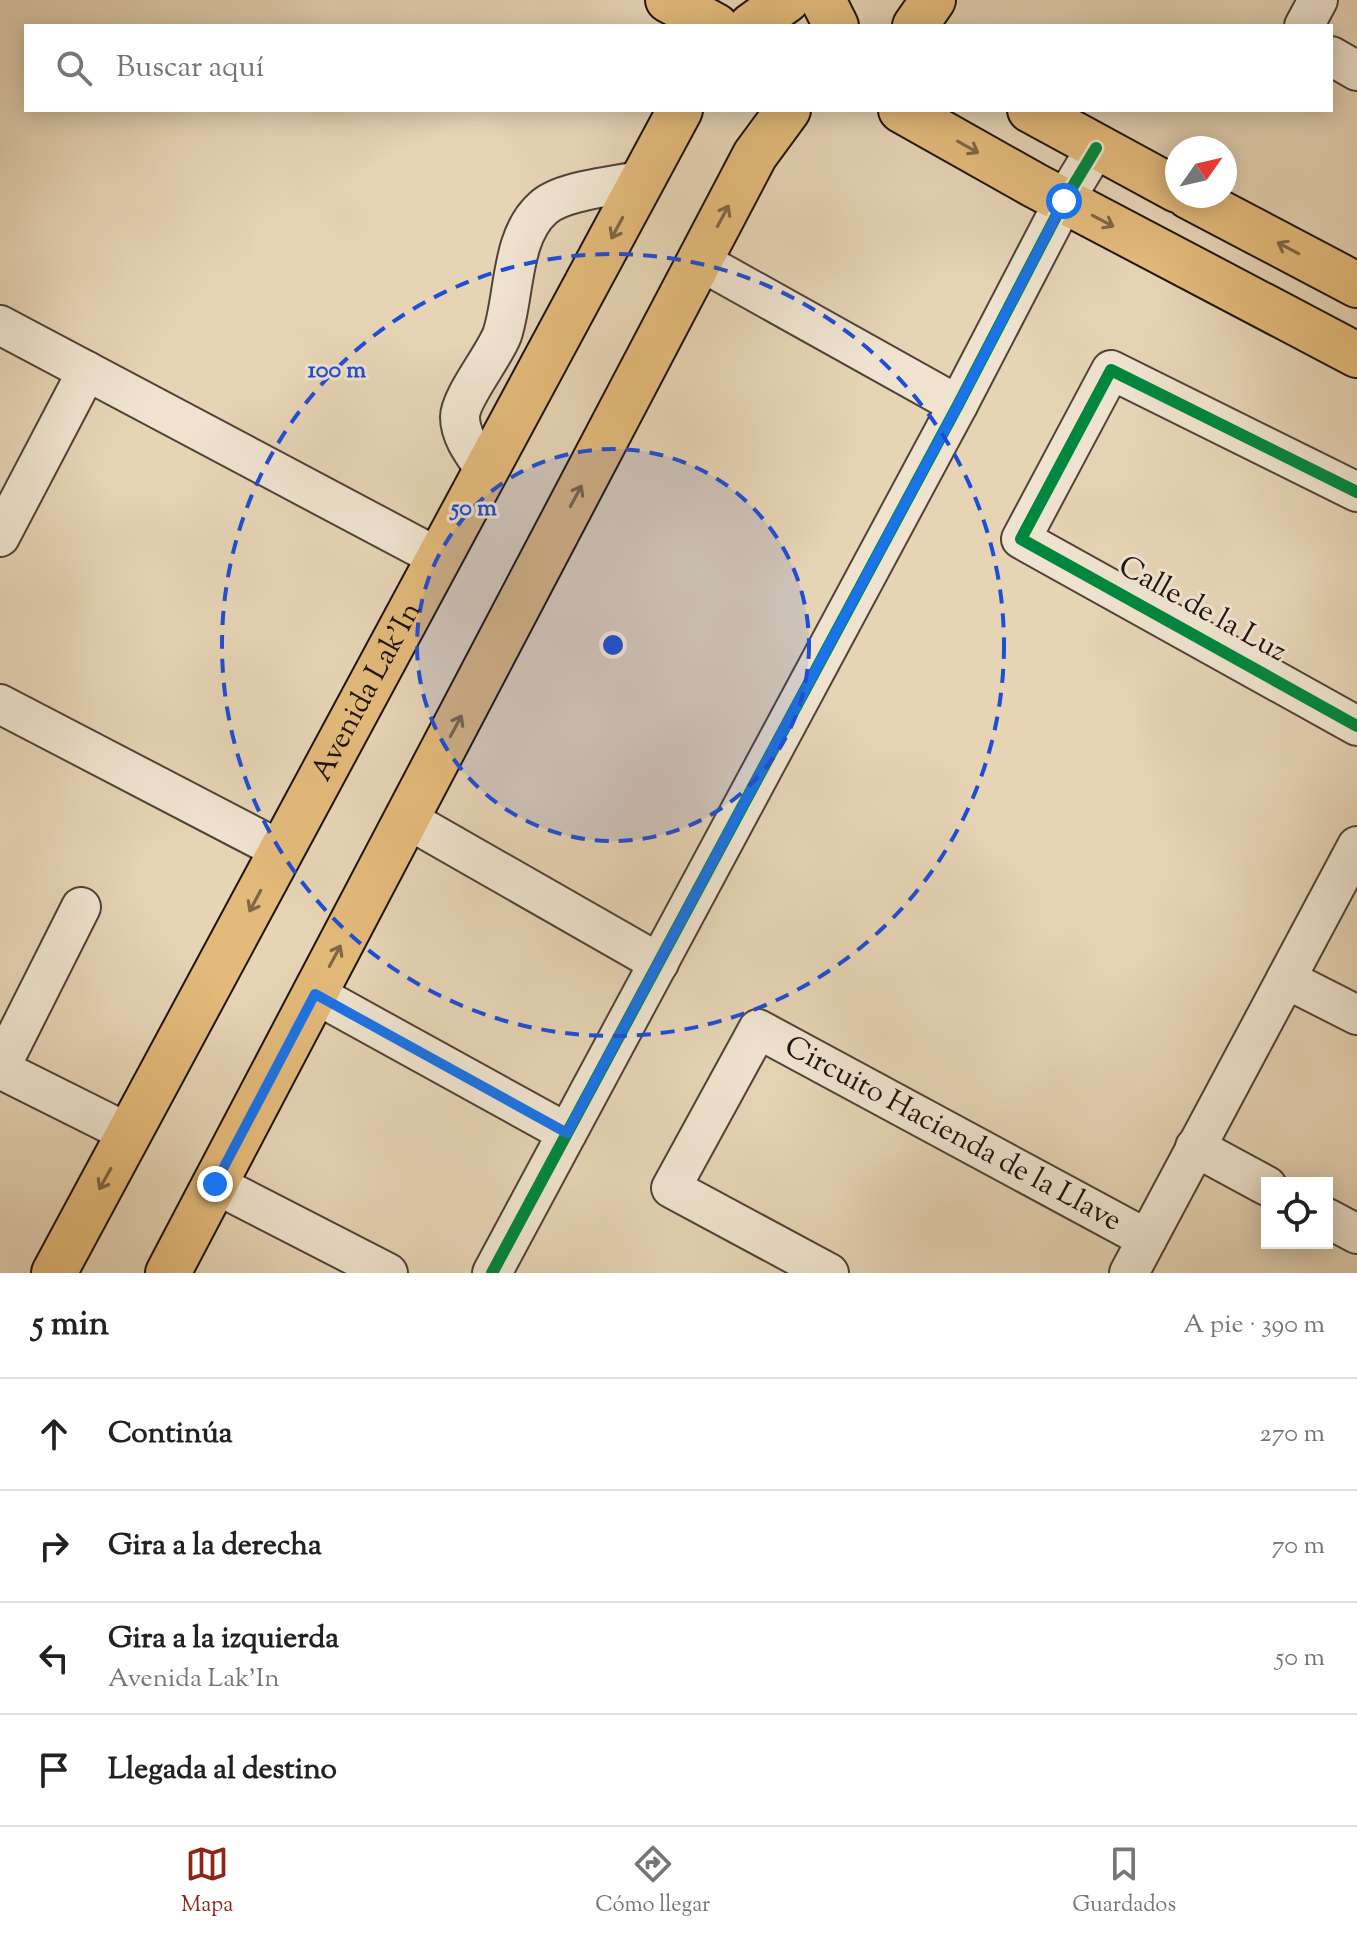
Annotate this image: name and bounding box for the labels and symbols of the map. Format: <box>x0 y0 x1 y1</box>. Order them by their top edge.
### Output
north arrow <box>1165 136 1237 208</box>
one-way arrow <box>955 140 979 155</box>
route start <box>1046 183 1082 219</box>
one-way arrow <box>716 204 732 228</box>
one-way arrow <box>1091 213 1115 229</box>
one-way arrow <box>609 216 625 239</box>
one-way arrow <box>1277 240 1300 256</box>
text: 100 m <box>308 354 366 388</box>
one-way arrow <box>569 484 585 508</box>
text: 50 m <box>449 492 497 526</box>
street label: Calle de la Luz <box>1110 546 1294 674</box>
street label: Avenida Lak'In <box>301 594 433 789</box>
centre of rings <box>599 631 627 659</box>
one-way arrow <box>448 714 464 738</box>
one-way arrow <box>247 889 263 912</box>
one-way arrow <box>327 945 343 968</box>
street label: Circuito Hacienda de la Llave <box>776 1026 1129 1243</box>
route end <box>197 1166 233 1202</box>
one-way arrow <box>97 1167 113 1190</box>

